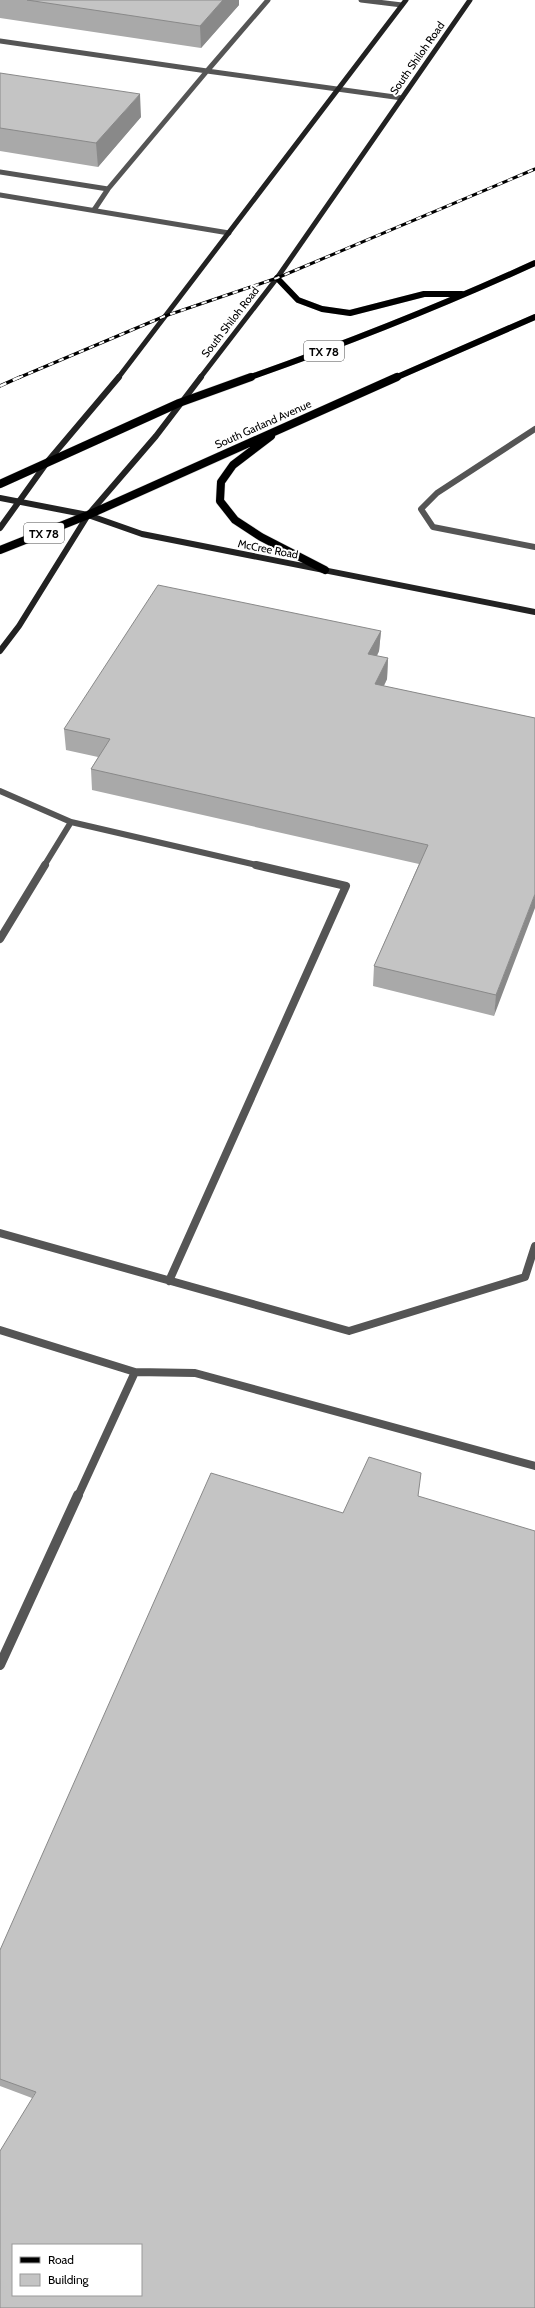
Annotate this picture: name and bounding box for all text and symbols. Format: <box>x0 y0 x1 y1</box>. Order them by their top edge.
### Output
street label: South Shiloh Road <box>387 19 447 97</box>
street label: South Shiloh Road <box>198 284 262 360</box>
road number: TX 78 <box>304 341 344 361</box>
street label: South Garland Avenue <box>213 396 314 452</box>
road number: TX 78 <box>24 523 64 543</box>
street label: McCree Road <box>237 536 299 562</box>
legend <box>12 2244 142 2296</box>
text: Road <box>48 2252 74 2267</box>
text: Building <box>48 2272 90 2287</box>

